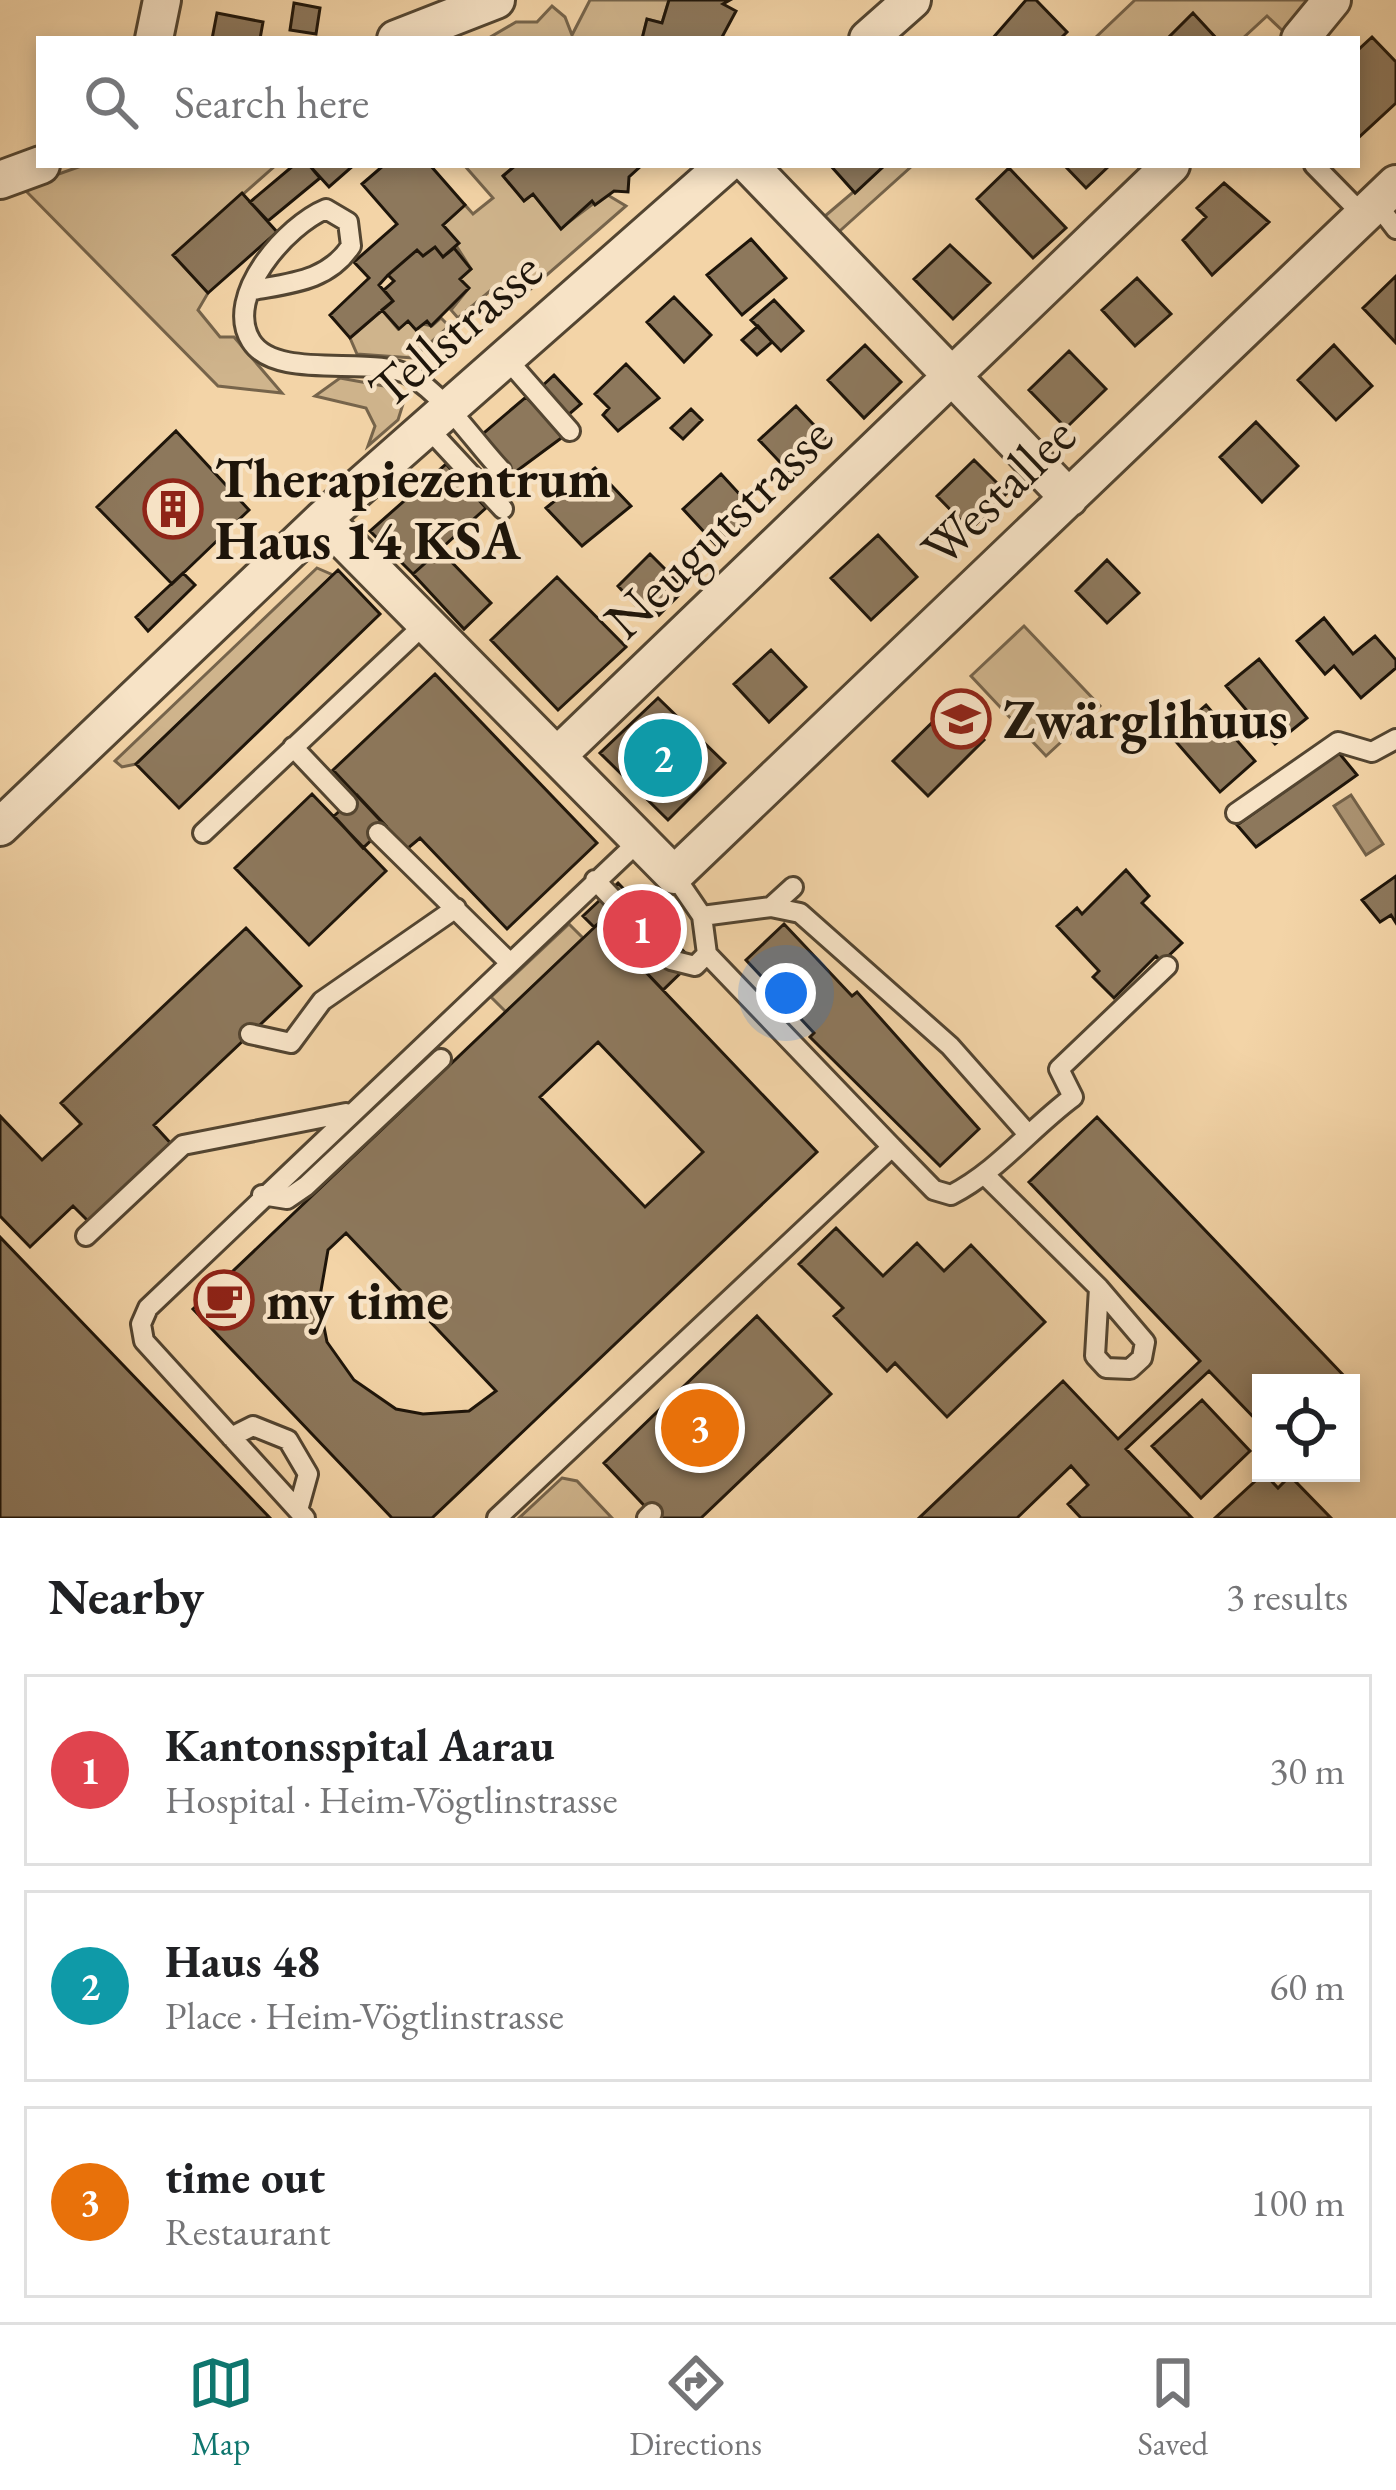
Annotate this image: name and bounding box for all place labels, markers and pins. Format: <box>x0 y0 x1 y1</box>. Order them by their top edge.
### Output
place label: Therapiezentrum Haus 14 KSA <box>215 443 611 575</box>
building icon: Therapiezentrum Haus 14 KSA <box>142 478 204 540</box>
place label: Zwärglihuus <box>1003 684 1288 754</box>
school or university icon: Zwärglihuus <box>930 688 992 750</box>
pin: 2 <box>624 713 702 803</box>
pin: 1 <box>603 884 681 974</box>
place label: my time <box>266 1265 449 1335</box>
cafe icon: my time <box>193 1269 255 1331</box>
pin: 3 <box>661 1383 739 1473</box>

